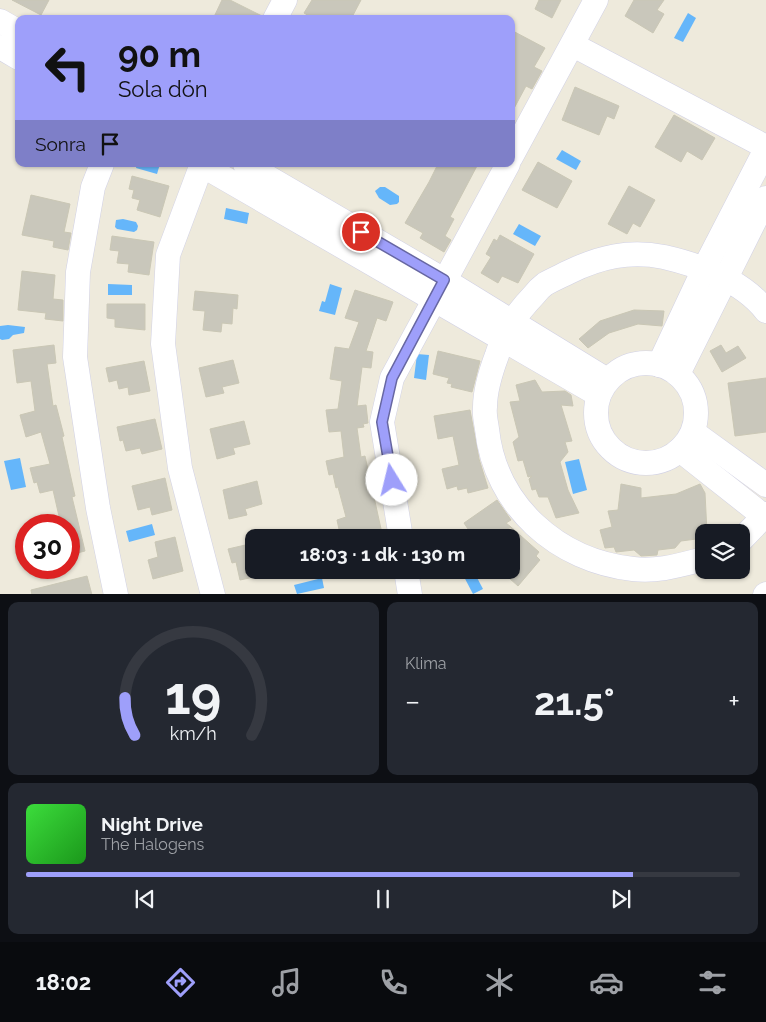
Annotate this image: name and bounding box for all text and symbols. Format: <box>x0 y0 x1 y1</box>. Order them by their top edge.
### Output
text: 90 m <box>118 34 201 75</box>
icon: left <box>35 35 100 100</box>
text: Sola dön <box>118 76 208 102</box>
icon: arrive <box>96 130 124 158</box>
text: Sonra <box>35 133 86 155</box>
pin <box>340 211 382 253</box>
icon: arrive <box>347 218 375 246</box>
position arrow <box>365 453 417 505</box>
speed limit sign: 30 <box>15 514 80 579</box>
map controls <box>695 524 750 579</box>
button: layers <box>695 524 750 579</box>
text: 18:03 · 1 dk · 130 m <box>300 543 465 565</box>
text: Klima <box>405 654 447 673</box>
text: 19 <box>165 665 222 726</box>
text: 21.5° <box>534 679 615 724</box>
text: − <box>405 685 420 718</box>
text: + <box>728 685 740 718</box>
text: km/h <box>170 723 217 744</box>
text: Night Drive <box>101 813 203 835</box>
text: The Halogens <box>101 835 204 854</box>
icon: previous <box>131 885 159 913</box>
icon: pause <box>369 885 397 913</box>
icon: next <box>607 885 635 913</box>
icon: directions <box>163 965 198 1000</box>
icon: music <box>269 965 304 1000</box>
icon: phone <box>376 965 411 1000</box>
icon: climate <box>482 965 517 1000</box>
icon: car <box>589 965 624 1000</box>
icon: filters <box>695 965 730 1000</box>
text: 18:02 <box>36 969 91 995</box>

